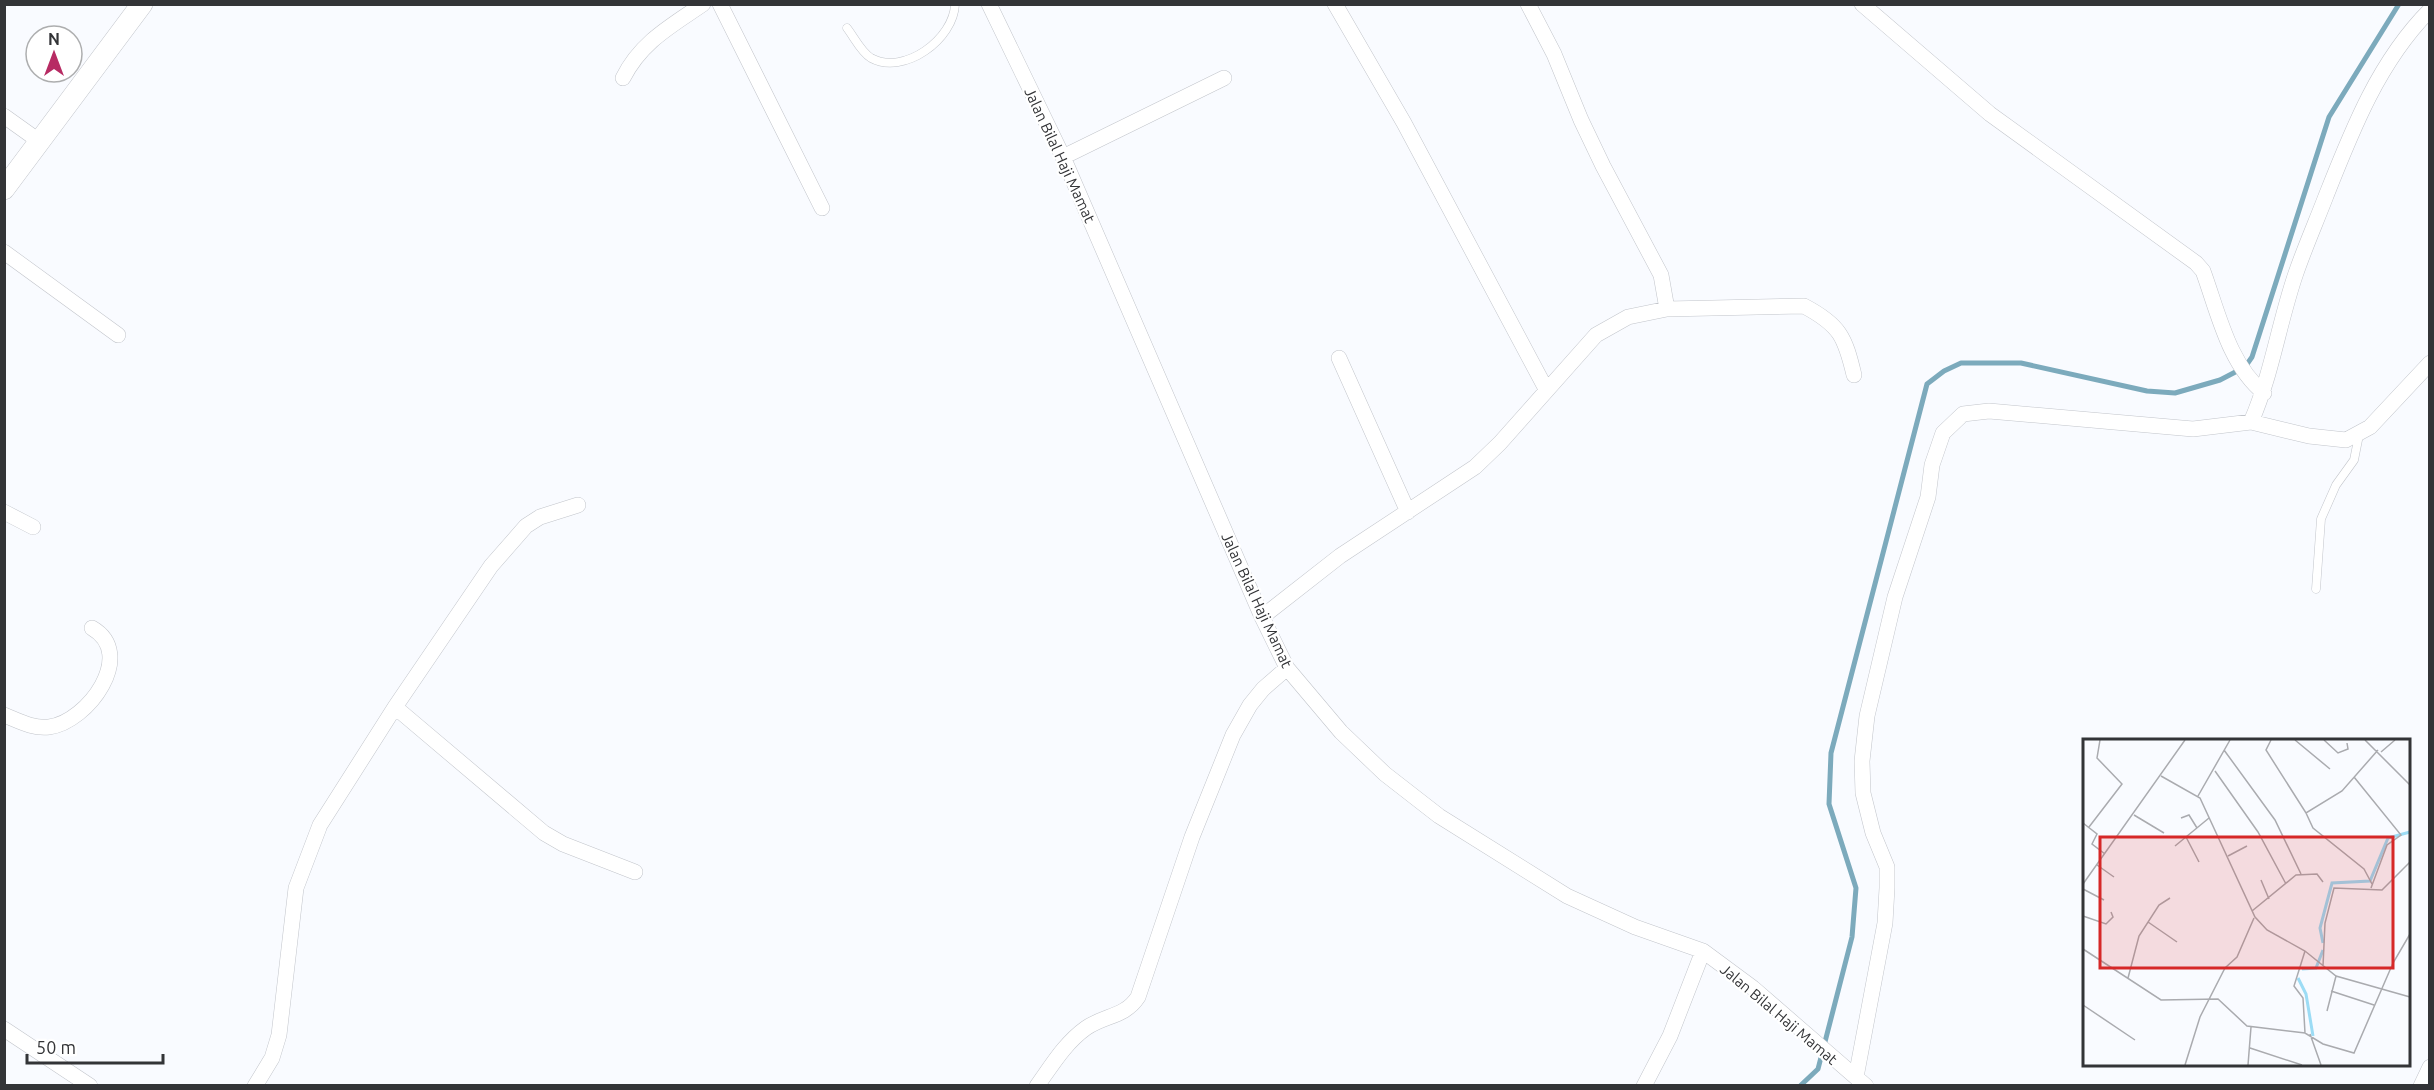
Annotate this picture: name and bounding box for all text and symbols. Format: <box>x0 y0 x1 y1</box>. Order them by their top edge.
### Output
north arrow <box>24 24 84 84</box>
text: N <box>48 30 60 48</box>
street label: Jalan Bilal Haji Mamat <box>1021 85 1099 225</box>
street label: Jalan Bilal Haji Mamat <box>1218 530 1296 670</box>
inset map <box>2083 739 2410 1066</box>
street label: Jalan Bilal Haji Mamat <box>1717 960 1841 1068</box>
scale bar <box>27 1027 164 1065</box>
text: 50 m <box>36 1037 76 1057</box>

